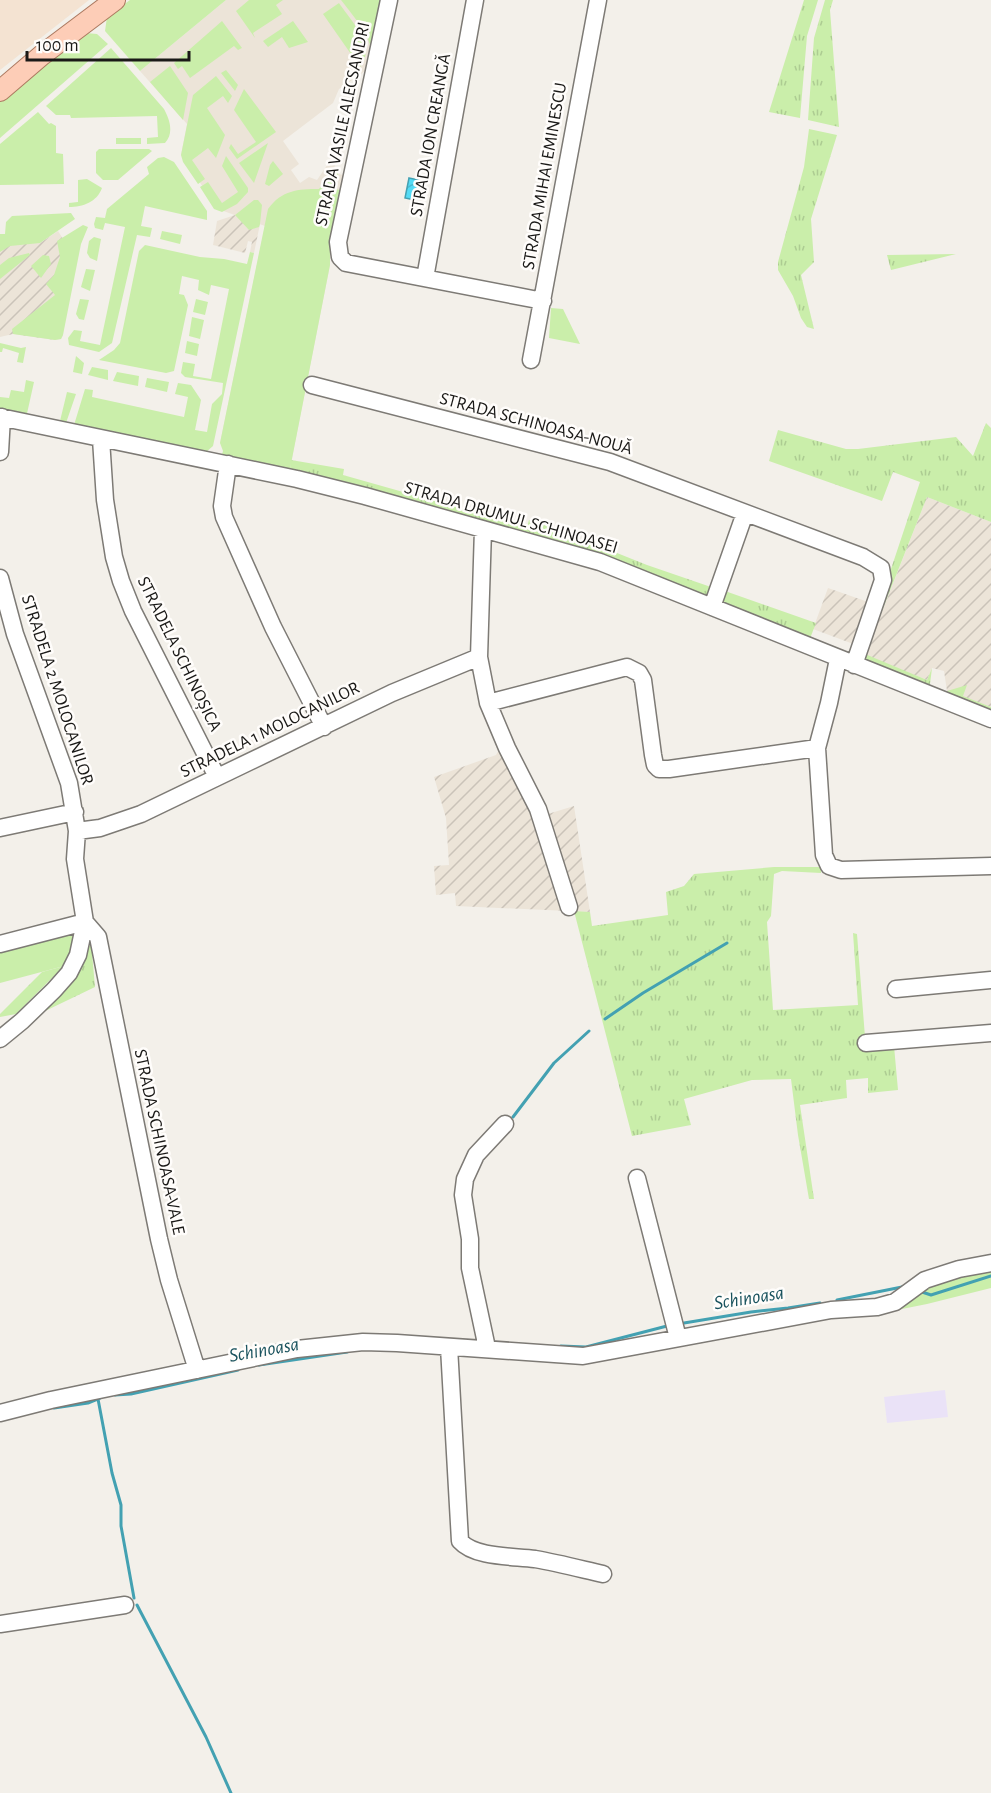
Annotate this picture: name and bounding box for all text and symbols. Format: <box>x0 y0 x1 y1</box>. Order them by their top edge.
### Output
street label: STRADA VASILE ALECSANDRI <box>313 20 373 228</box>
scale bar <box>27 24 189 62</box>
text: 100 m <box>36 37 79 55</box>
street label: STRADA ION CREANGĂ <box>405 51 454 218</box>
street label: STRADA MIHAI EMINESCU <box>520 81 570 271</box>
street label: STRADA SCHINOASA-NOUĂ <box>438 387 636 459</box>
street label: STRADA DRUMUL SCHINOASEI <box>402 479 620 557</box>
street label: STRADELA SCHINOȘICA <box>133 574 225 735</box>
street label: STRADELA 2 MOLOCANILOR <box>18 593 96 787</box>
street label: STRADELA 1 MOLOCANILOR <box>178 679 362 781</box>
street label: STRADA SCHINOASA-VALE <box>131 1048 188 1237</box>
water label: Schinoasa <box>713 1283 785 1313</box>
water label: Schinoasa <box>228 1334 300 1366</box>

